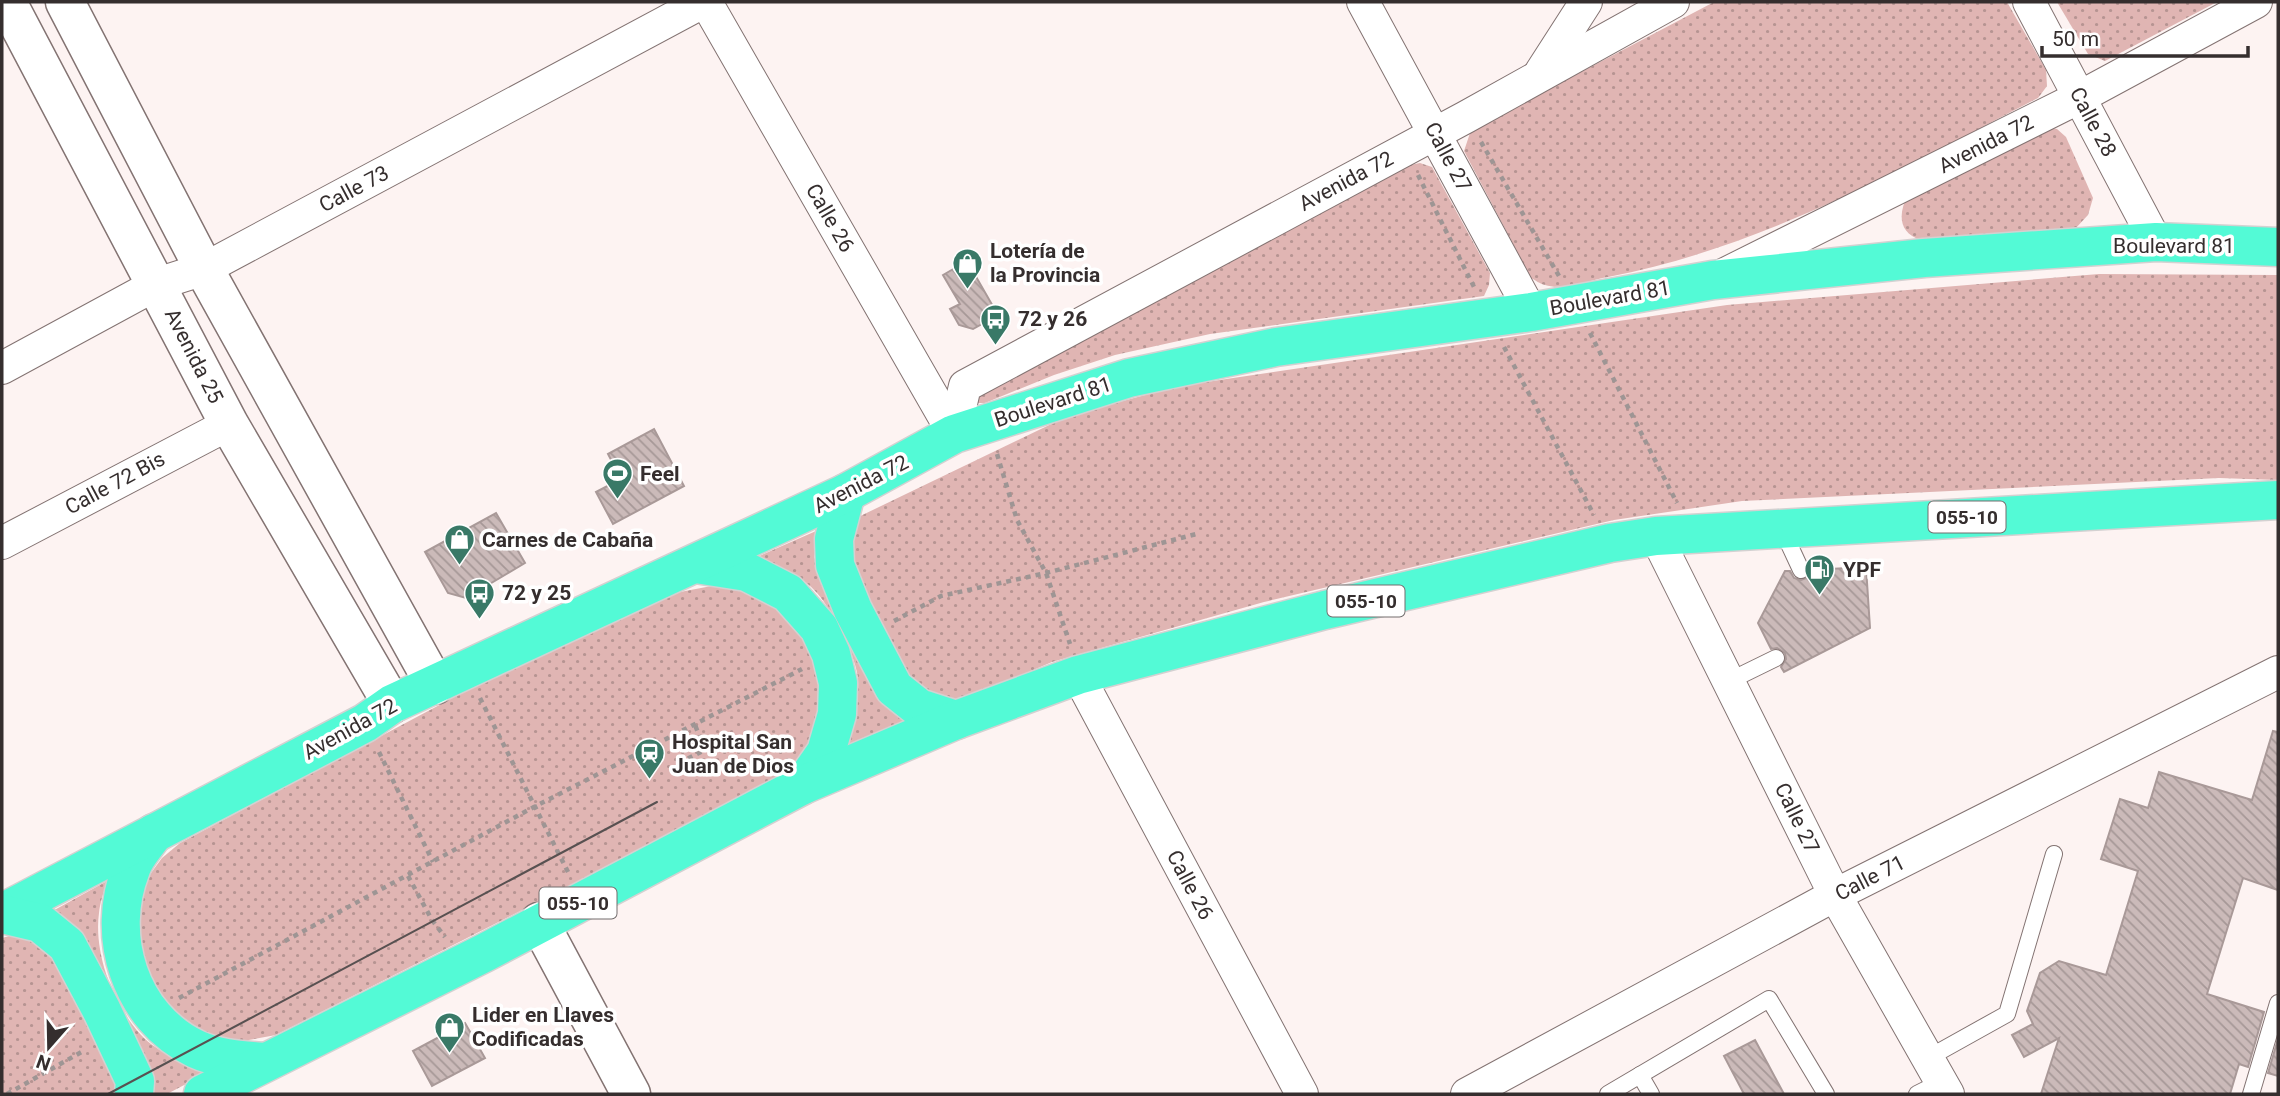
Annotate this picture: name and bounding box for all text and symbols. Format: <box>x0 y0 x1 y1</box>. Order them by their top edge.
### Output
scale bar <box>2042 14 2248 58</box>
text: 50 m <box>2052 27 2099 51</box>
street label: Calle 28 <box>2065 83 2121 161</box>
street label: Avenida 72 <box>1935 110 2038 178</box>
street label: Calle 27 <box>1420 118 1476 196</box>
street label: Avenida 72 <box>1295 146 1397 216</box>
street label: Calle 73 <box>315 161 393 217</box>
street label: Calle 26 <box>801 179 859 257</box>
street label: Boulevard 81 <box>2113 234 2235 258</box>
place label: Lotería de la Provincia <box>990 239 1100 287</box>
shop icon: Lotería de la Provincia <box>950 246 984 290</box>
street label: Boulevard 81 <box>1548 276 1672 320</box>
bus stop icon: 72 y 26 <box>978 302 1012 346</box>
street label: Avenida 25 <box>160 305 228 407</box>
place label: 72 y 26 <box>1018 307 1087 331</box>
street label: Boulevard 81 <box>991 372 1115 432</box>
street label: Calle 72 Bis <box>61 447 169 519</box>
street label: Avenida 72 <box>810 450 913 518</box>
sports icon: Feel <box>600 457 634 501</box>
place label: Feel <box>640 462 680 486</box>
road number: 055-10 <box>1928 502 2006 532</box>
shop icon: Carnes de Cabaña <box>442 523 476 567</box>
place label: Carnes de Cabaña <box>482 528 653 552</box>
fuel station icon: YPF <box>1803 553 1837 597</box>
place label: YPF <box>1843 558 1882 582</box>
bus stop icon: 72 y 25 <box>462 576 496 620</box>
place label: 72 y 25 <box>502 581 571 605</box>
road number: 055-10 <box>1328 586 1404 616</box>
street label: Avenida 72 <box>299 693 401 765</box>
place label: Hospital San Juan de Dios <box>672 730 794 778</box>
station icon: Hospital San Juan de Dios <box>632 737 666 781</box>
street label: Calle 27 <box>1770 779 1824 857</box>
street label: Calle 26 <box>1162 846 1218 924</box>
street label: Calle 71 <box>1831 850 1909 906</box>
road number: 055-10 <box>540 888 616 918</box>
place label: Lider en Llaves Codificadas <box>472 1003 614 1051</box>
shop icon: Lider en Llaves Codificadas <box>432 1010 466 1054</box>
north arrow <box>14 1012 84 1082</box>
text: N <box>33 1049 54 1076</box>

